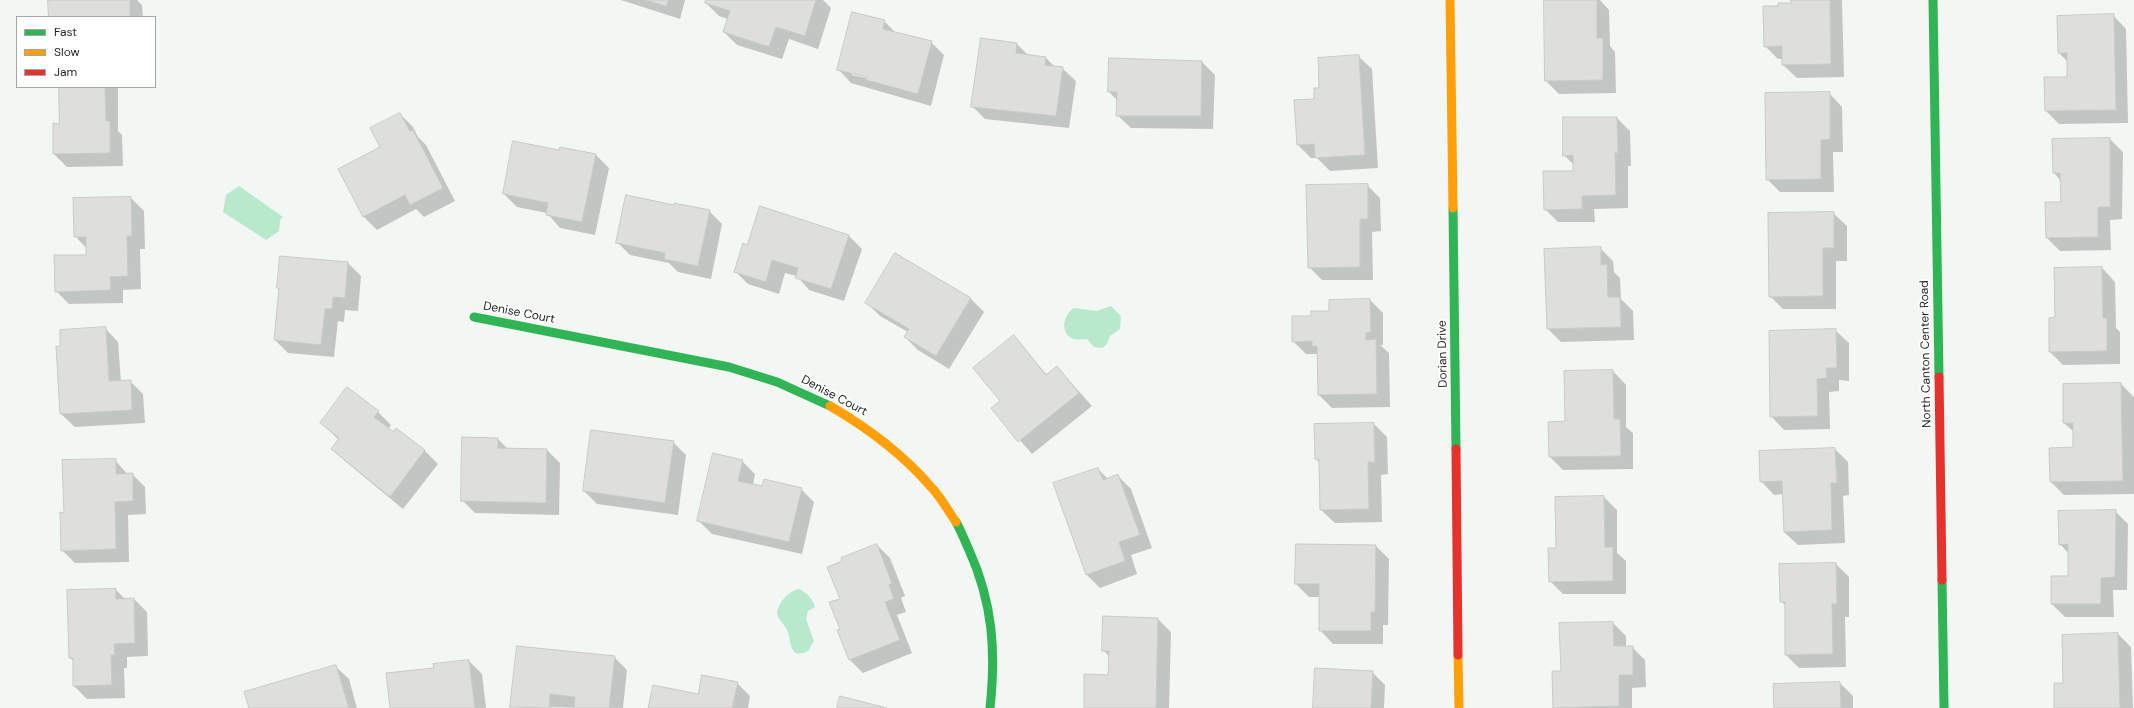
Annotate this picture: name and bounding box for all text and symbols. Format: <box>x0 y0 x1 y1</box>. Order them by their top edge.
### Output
legend <box>16 16 156 88</box>
text: Fast <box>54 24 77 40</box>
text: Slow <box>54 44 80 60</box>
text: Jam <box>54 64 77 80</box>
street label: North Canton Center Road <box>1918 280 1934 428</box>
street label: Denise Court <box>482 299 556 327</box>
street label: Dorian Drive <box>1435 320 1451 388</box>
street label: Denise Court <box>799 373 869 419</box>

